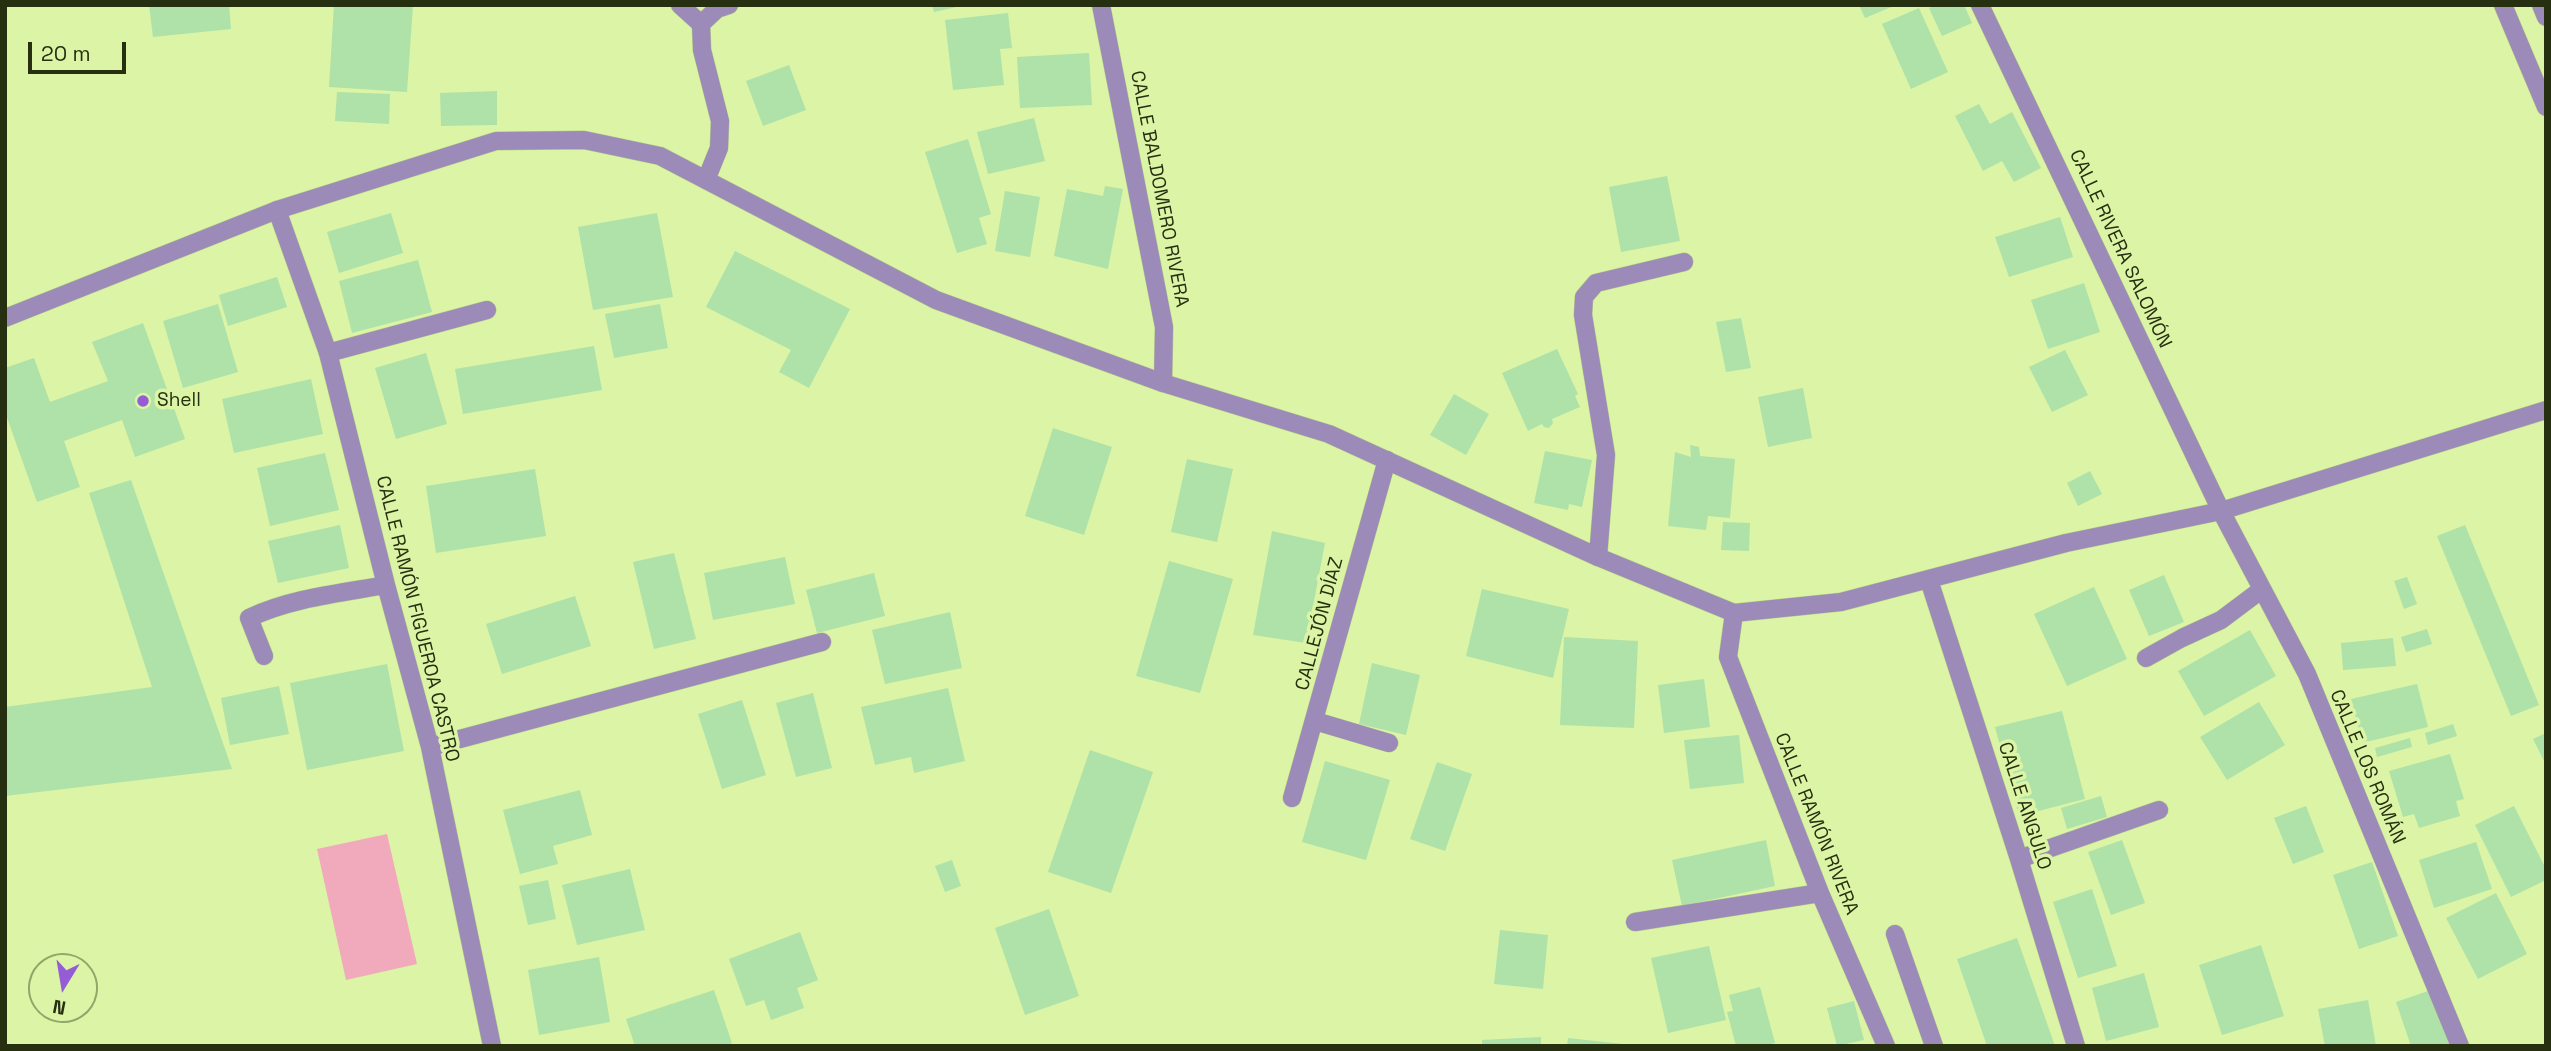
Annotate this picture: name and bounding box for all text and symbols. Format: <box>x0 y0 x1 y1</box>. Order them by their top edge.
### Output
scale bar <box>32 28 130 72</box>
text: 20 m <box>41 40 91 67</box>
street label: CALLE BALDOMERO RIVERA <box>1125 69 1193 309</box>
street label: CALLE RIVERA SALOMÓN <box>2064 146 2176 352</box>
place label: Shell <box>157 390 201 412</box>
marker: Shell <box>135 393 151 409</box>
street label: CALLE RAMÓN FIGUEROA CASTRO <box>370 474 464 764</box>
street label: CALLEJÓN DÍAZ <box>1291 555 1349 693</box>
street label: CALLE LOS ROMÁN <box>2324 686 2410 848</box>
street label: CALLE RAMÓN RIVERA <box>1769 730 1863 918</box>
street label: CALLE ANGULO <box>1993 739 2055 873</box>
north arrow <box>28 953 98 1023</box>
text: N <box>51 994 68 1021</box>

